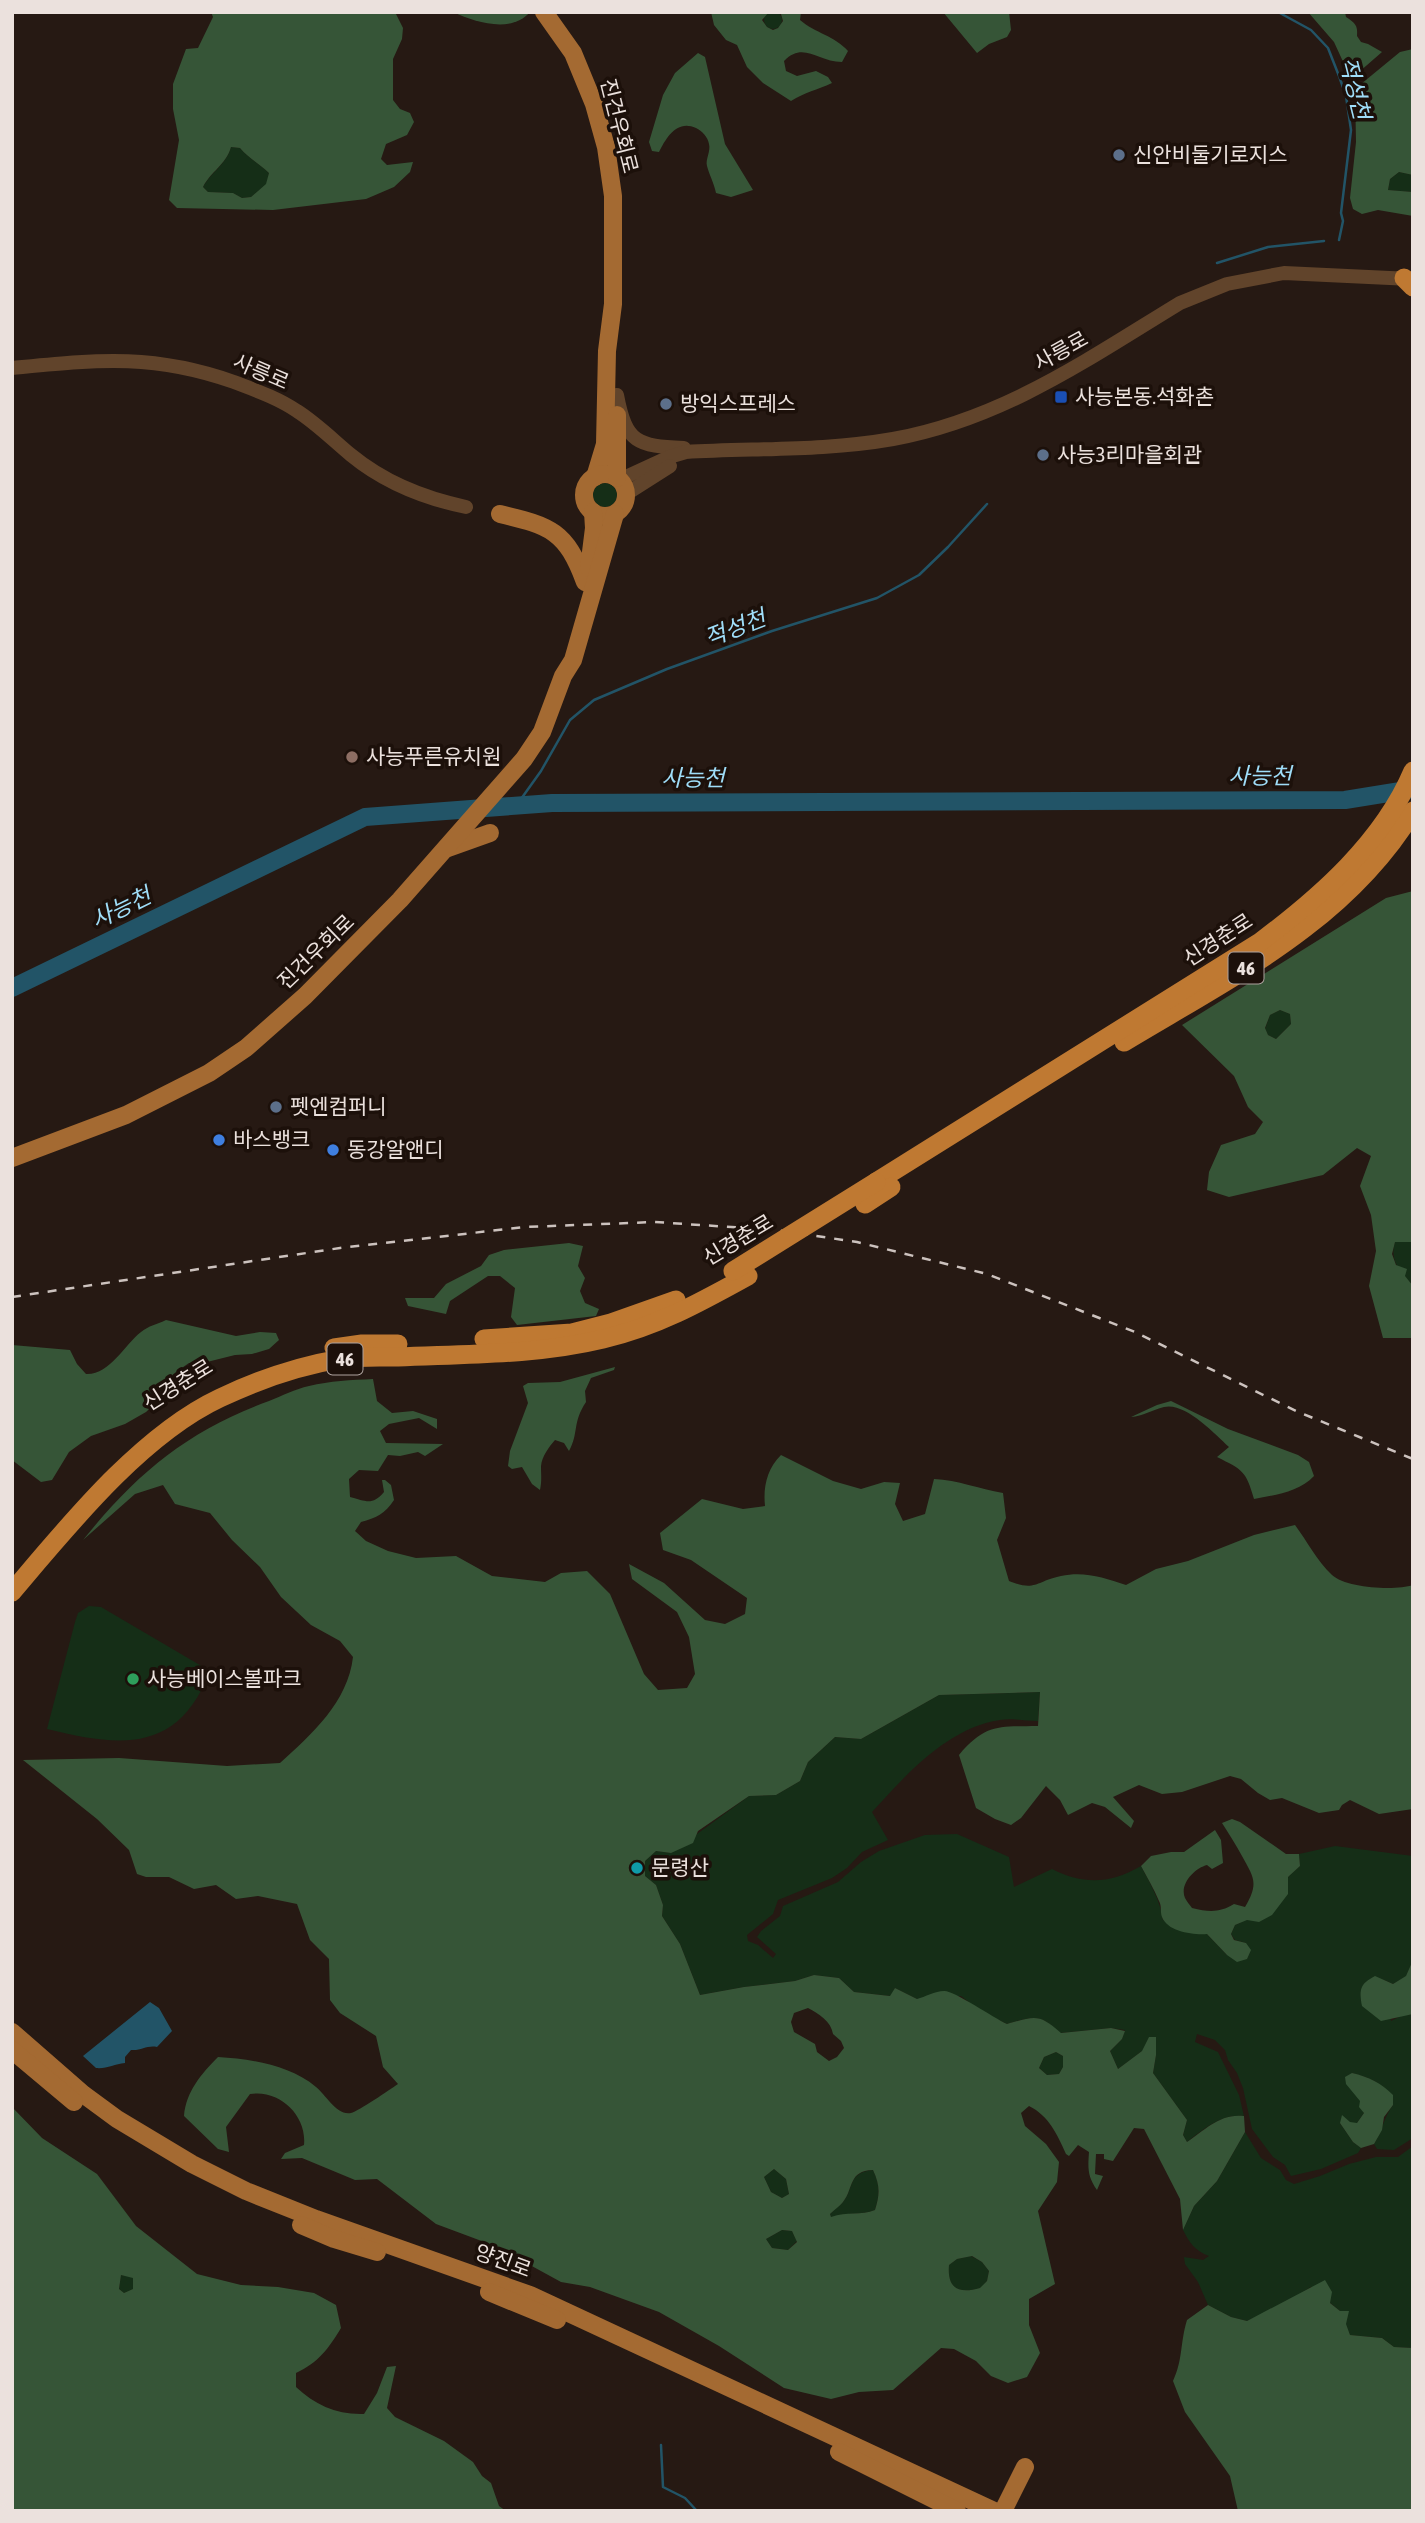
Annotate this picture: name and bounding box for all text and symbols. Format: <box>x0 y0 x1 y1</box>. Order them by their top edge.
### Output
water label: 적성천 <box>1335 54 1376 125</box>
street label: 진건우회로 <box>597 76 643 176</box>
place label: 신안비둘기로지스 <box>1133 142 1288 166</box>
marker: 신안비둘기로지스 <box>1111 147 1127 163</box>
street label: 사릉로 <box>1029 326 1092 375</box>
street label: 사릉로 <box>230 349 293 393</box>
place label: 사능본동.석화촌 <box>1075 384 1214 408</box>
marker: 사능본동.석화촌 <box>1053 389 1069 405</box>
place label: 방익스프레스 <box>680 391 796 415</box>
marker: 방익스프레스 <box>658 396 674 412</box>
place label: 사능3리마을회관 <box>1057 442 1202 466</box>
marker: 사능3리마을회관 <box>1035 447 1051 463</box>
water label: 적성천 <box>701 603 772 652</box>
place label: 사능푸른유치원 <box>366 744 501 768</box>
marker: 사능푸른유치원 <box>344 749 360 765</box>
water label: 사능천 <box>1228 763 1295 789</box>
water label: 사능천 <box>661 765 728 791</box>
water label: 사능천 <box>87 881 158 934</box>
street label: 신경춘로 <box>1179 908 1256 970</box>
street label: 진건우회로 <box>272 909 358 993</box>
road number: 46 <box>1228 952 1264 984</box>
place label: 펫엔컴퍼니 <box>290 1094 387 1118</box>
marker: 펫엔컴퍼니 <box>268 1099 284 1115</box>
place label: 바스뱅크 <box>233 1127 310 1151</box>
marker: 바스뱅크 <box>211 1132 227 1148</box>
place label: 동강알앤디 <box>347 1137 444 1161</box>
marker: 동강알앤디 <box>325 1142 341 1158</box>
street label: 신경춘로 <box>698 1209 777 1269</box>
road number: 46 <box>328 1344 362 1374</box>
street label: 신경춘로 <box>138 1353 217 1415</box>
place label: 사능베이스볼파크 <box>147 1666 302 1690</box>
marker: 사능베이스볼파크 <box>125 1671 141 1687</box>
place label: 문령산 <box>651 1855 709 1879</box>
marker: 문령산 <box>629 1860 645 1876</box>
street label: 양진로 <box>472 2239 535 2281</box>

